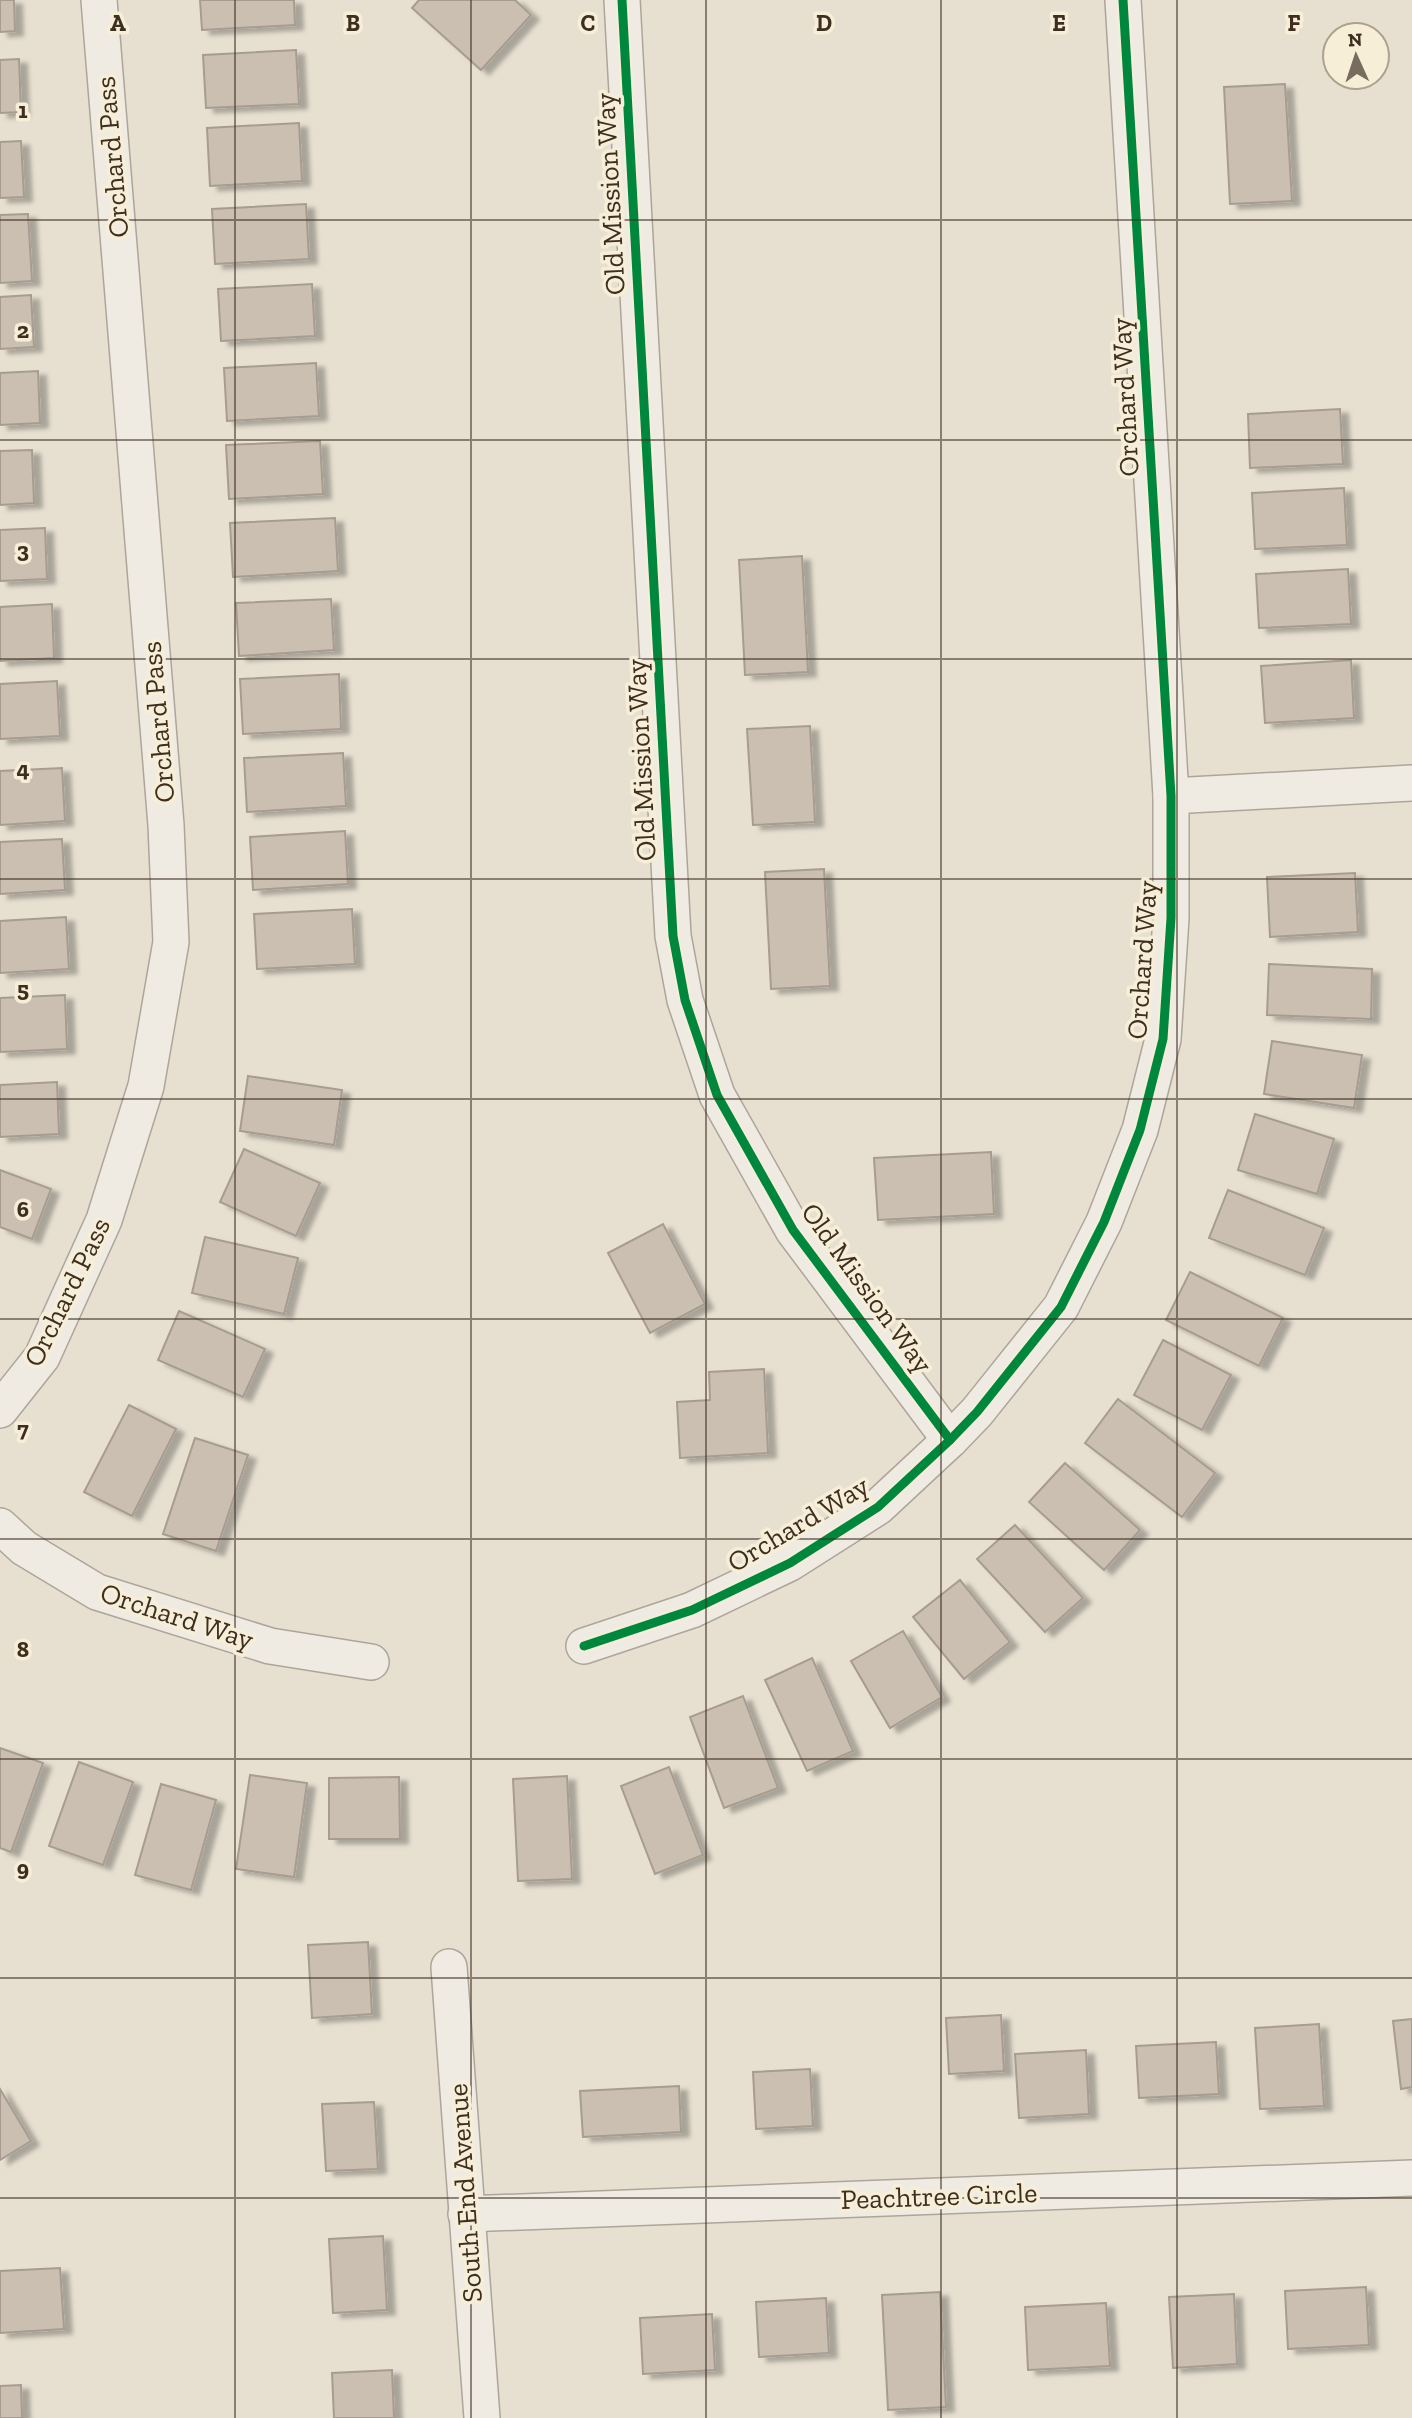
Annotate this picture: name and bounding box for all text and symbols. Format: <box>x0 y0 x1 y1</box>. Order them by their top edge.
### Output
text: A <box>110 9 126 37</box>
text: B <box>346 9 360 37</box>
text: C <box>581 9 595 37</box>
text: D <box>816 9 832 37</box>
text: E <box>1052 9 1066 37</box>
text: F <box>1287 9 1301 37</box>
north arrow <box>1321 21 1391 91</box>
text: N <box>1347 28 1363 51</box>
street label: Orchard Pass <box>89 75 135 239</box>
street label: Old Mission Way <box>588 92 632 296</box>
text: 1 <box>18 96 28 124</box>
text: 2 <box>17 316 29 344</box>
street label: Orchard Way <box>1104 316 1146 477</box>
text: 3 <box>17 536 29 564</box>
street label: Orchard Pass <box>135 640 181 804</box>
street label: Old Mission Way <box>619 658 663 862</box>
text: 4 <box>16 755 30 783</box>
street label: Orchard Way <box>1120 879 1164 1040</box>
text: 5 <box>17 975 29 1003</box>
text: 6 <box>17 1195 29 1223</box>
street label: Old Mission Way <box>794 1197 940 1380</box>
street label: Orchard Pass <box>17 1212 117 1372</box>
text: 7 <box>17 1415 29 1443</box>
street label: Orchard Way <box>721 1469 875 1579</box>
street label: Orchard Way <box>96 1576 258 1656</box>
text: 8 <box>17 1635 29 1663</box>
text: 9 <box>17 1854 29 1882</box>
street label: South End Avenue <box>441 2082 489 2304</box>
street label: Peachtree Circle <box>840 2176 1038 2216</box>

